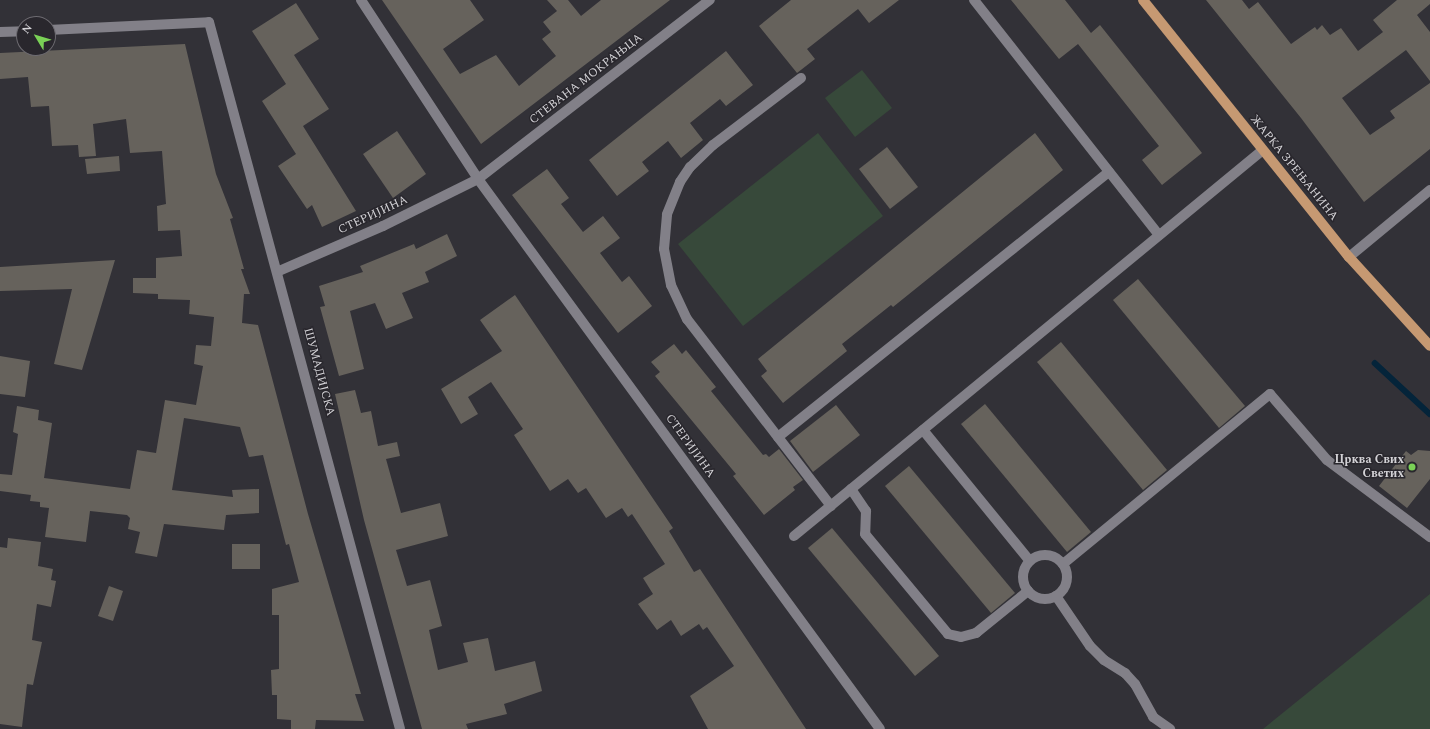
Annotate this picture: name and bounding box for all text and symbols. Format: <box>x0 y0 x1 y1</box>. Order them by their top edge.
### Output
north arrow <box>16 16 56 56</box>
text: N <box>17 20 36 38</box>
street label: СТЕВАНА МОКРАЊЦА <box>527 30 645 128</box>
street label: ЖАРКА ЗРЕЊАНИНА <box>1247 112 1341 224</box>
street label: СТЕРИЈИНА <box>336 193 410 237</box>
street label: ШУМАДИЈСКА <box>300 326 338 418</box>
street label: СТЕРИЈИНА <box>662 411 718 481</box>
place label: Црква Свих Светих <box>1334 453 1404 481</box>
marker: Црква Свих Светих <box>1407 462 1417 472</box>

